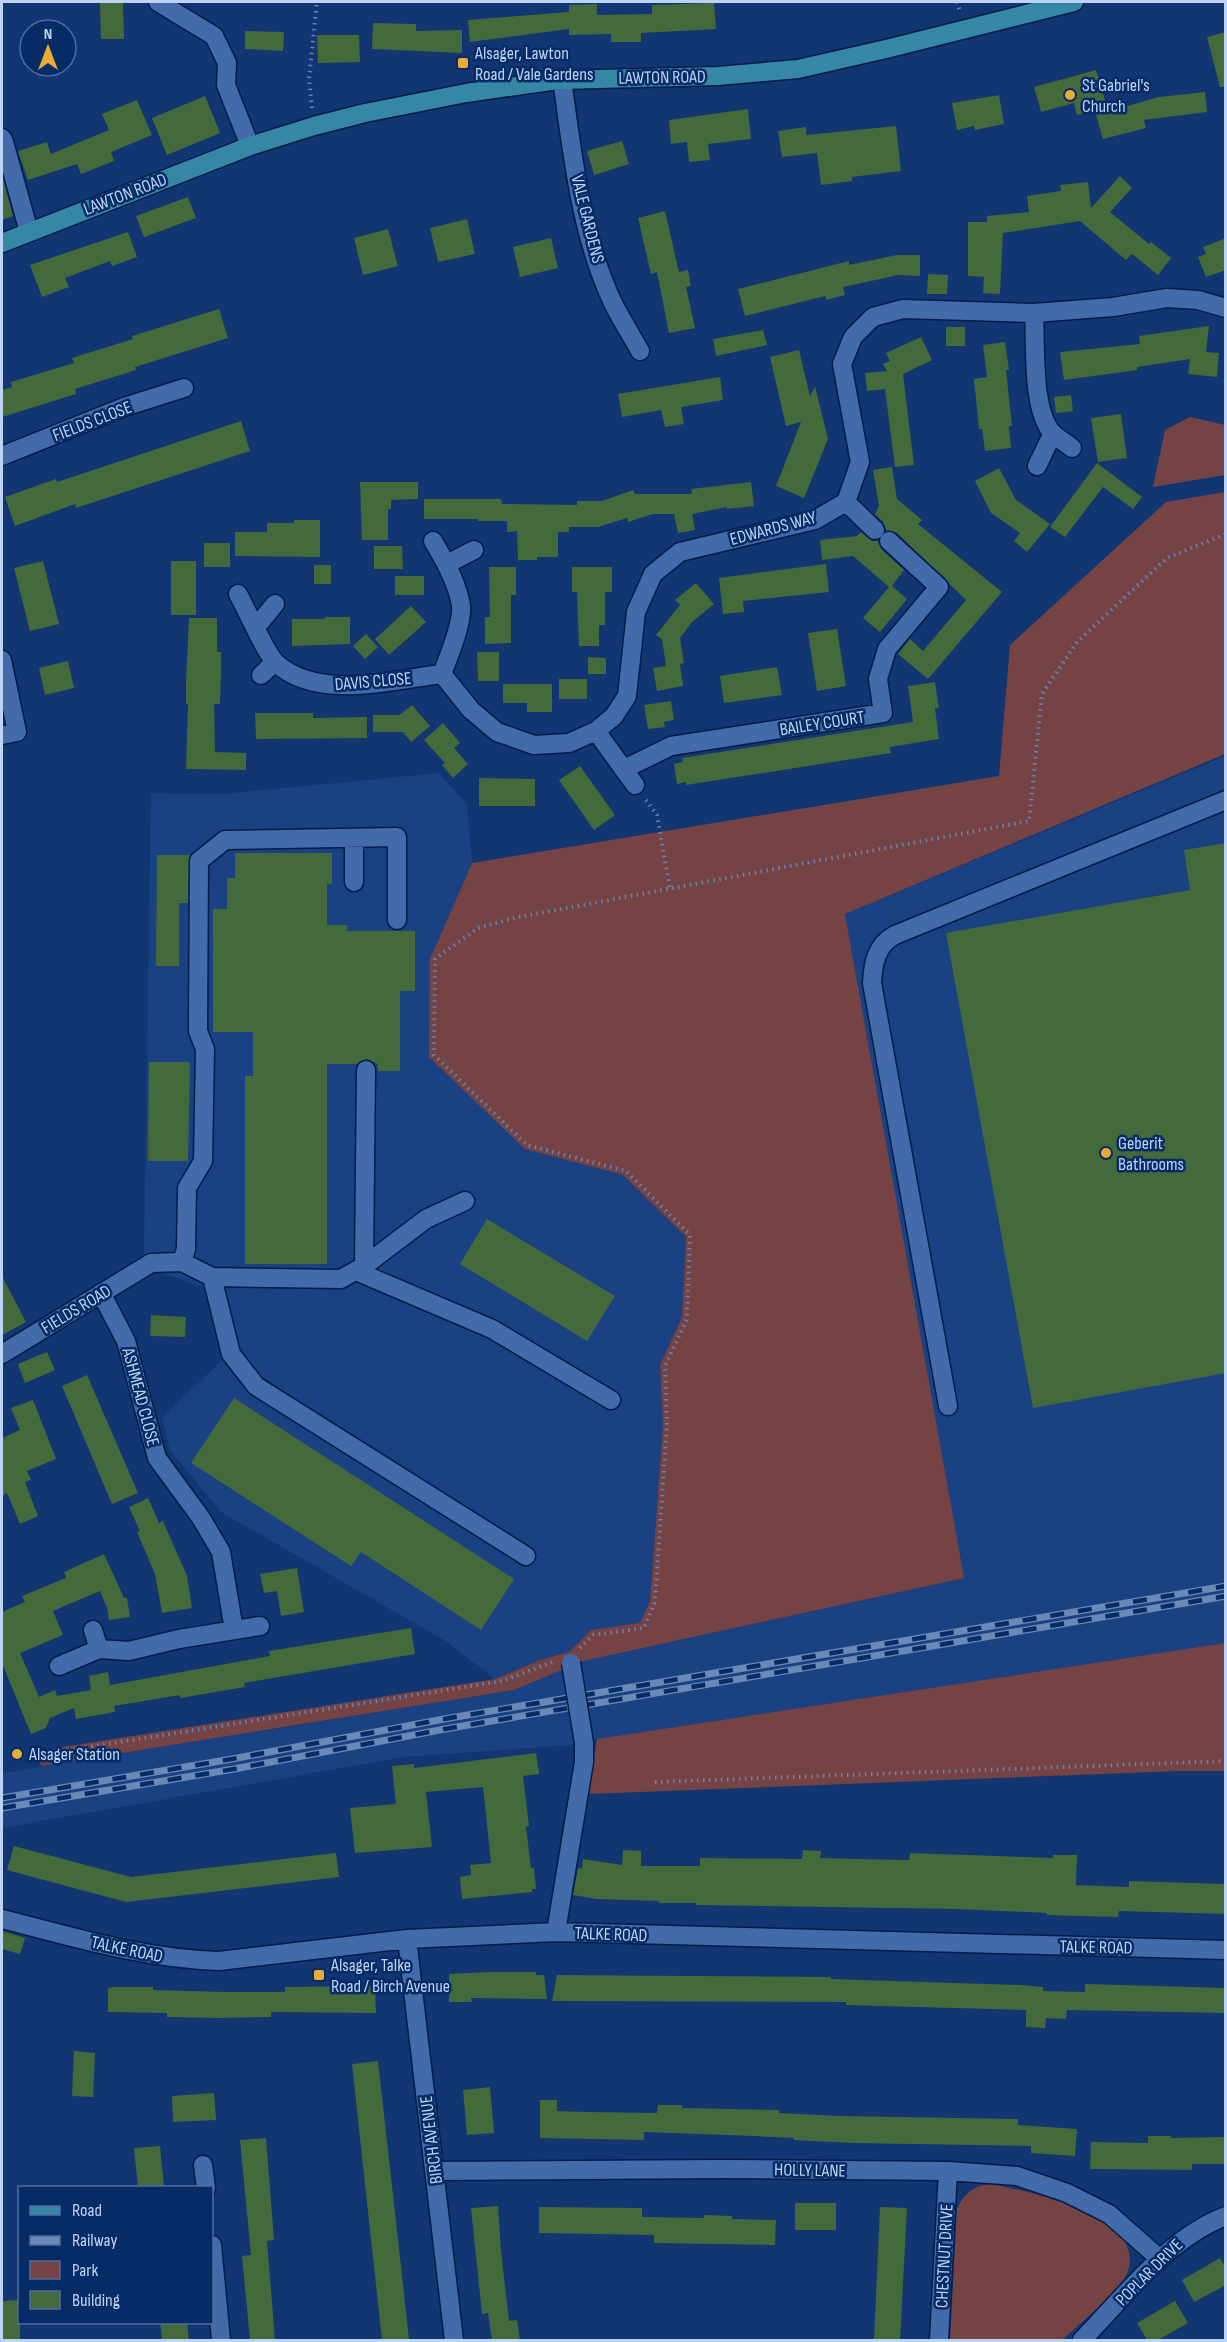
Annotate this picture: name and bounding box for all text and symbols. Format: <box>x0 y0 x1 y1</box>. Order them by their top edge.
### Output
north arrow <box>18 18 78 78</box>
text: N <box>44 25 52 44</box>
place label: Alsager, Lawton Road / Vale Gardens <box>474 43 593 85</box>
marker: Alsager, Lawton Road / Vale Gardens <box>456 56 470 70</box>
street label: LAWTON ROAD <box>618 66 706 89</box>
place label: St Gabriel's Church <box>1082 75 1150 117</box>
marker: St Gabriel's Church <box>1063 88 1077 102</box>
street label: LAWTON ROAD <box>81 169 170 220</box>
street label: VALE GARDENS <box>566 173 609 266</box>
street label: FIELDS CLOSE <box>50 397 135 446</box>
street label: EDWARDS WAY <box>728 507 819 550</box>
street label: DAVIS CLOSE <box>334 668 412 695</box>
street label: BAILEY COURT <box>778 706 866 741</box>
place label: Geberit Bathrooms <box>1118 1133 1184 1175</box>
marker: Geberit Bathrooms <box>1099 1146 1113 1160</box>
street label: FIELDS ROAD <box>38 1280 115 1338</box>
street label: ASHMEAD CLOSE <box>117 1345 164 1449</box>
place label: Alsager Station <box>28 1744 120 1765</box>
marker: Alsager Station <box>10 1747 24 1761</box>
street label: TALKE ROAD <box>574 1923 648 1946</box>
street label: TALKE ROAD <box>89 1932 165 1967</box>
street label: TALKE ROAD <box>1059 1936 1133 1959</box>
place label: Alsager, Talke Road / Birch Avenue <box>330 1955 450 1997</box>
marker: Alsager, Talke Road / Birch Avenue <box>312 1968 326 1982</box>
street label: BIRCH AVENUE <box>416 2095 447 2185</box>
street label: HOLLY LANE <box>774 2159 846 2182</box>
legend <box>18 2186 213 2324</box>
text: Road <box>72 2200 102 2221</box>
street label: CHESTNUT DRIVE <box>931 2203 958 2309</box>
text: Railway <box>72 2230 117 2251</box>
street label: POPLAR DRIVE <box>1111 2234 1187 2310</box>
text: Park <box>72 2260 98 2281</box>
text: Building <box>72 2290 120 2311</box>

